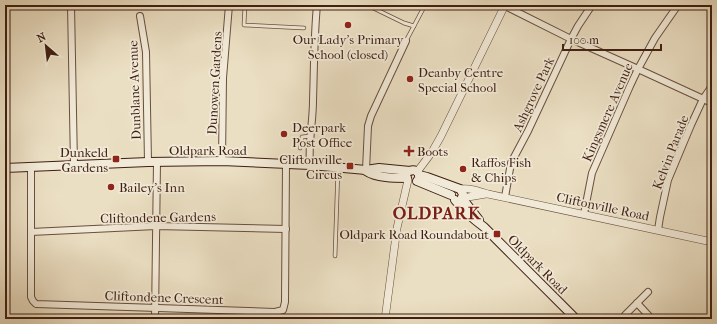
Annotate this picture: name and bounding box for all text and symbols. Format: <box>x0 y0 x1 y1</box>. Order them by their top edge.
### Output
marker: Our Lady's Primary School (closed) <box>343 20 353 30</box>
north arrow <box>26 26 66 66</box>
scale bar <box>563 26 661 52</box>
text: N <box>35 30 49 45</box>
street label: Dunowen Gardens <box>204 31 225 135</box>
place label: Our Lady's Primary School (closed) <box>293 32 404 62</box>
text: 100 m <box>569 33 599 47</box>
street label: Dunblane Avenue <box>125 39 144 140</box>
street label: Ashgrove Park <box>509 54 557 135</box>
street label: Kingsmere Avenue <box>579 60 636 164</box>
place label: Deanby Centre Special School <box>418 65 504 95</box>
marker: Deanby Centre Special School <box>405 74 415 84</box>
street label: Kelvin Parade <box>649 112 692 192</box>
place label: Deerpark Post Office <box>292 120 353 150</box>
marker: Deerpark Post Office <box>279 129 289 139</box>
street label: Oldpark Road <box>169 143 248 158</box>
place label: Boots <box>417 144 448 159</box>
place label: Dunkeld Gardens <box>60 145 109 175</box>
marker: Boots <box>404 146 414 156</box>
place label: Cliftonville Circus <box>279 152 343 182</box>
marker: Dunkeld Gardens <box>111 154 121 164</box>
place label: Raffos Fish & Chips <box>471 155 532 185</box>
marker: Cliftonville Circus <box>345 161 355 171</box>
marker: Raffos Fish & Chips <box>458 164 468 174</box>
place label: Bailey's Inn <box>119 180 185 195</box>
marker: Bailey's Inn <box>106 182 116 192</box>
street label: Cliftonville Road <box>555 189 652 224</box>
district label: OLDPARK <box>393 203 482 223</box>
street label: Cliftondene Gardens <box>100 209 216 226</box>
place label: Oldpark Road Roundabout <box>340 227 489 242</box>
marker: Oldpark Road Roundabout <box>492 229 502 239</box>
street label: Oldpark Road <box>505 232 571 298</box>
street label: Cliftondene Crescent <box>104 288 224 307</box>

